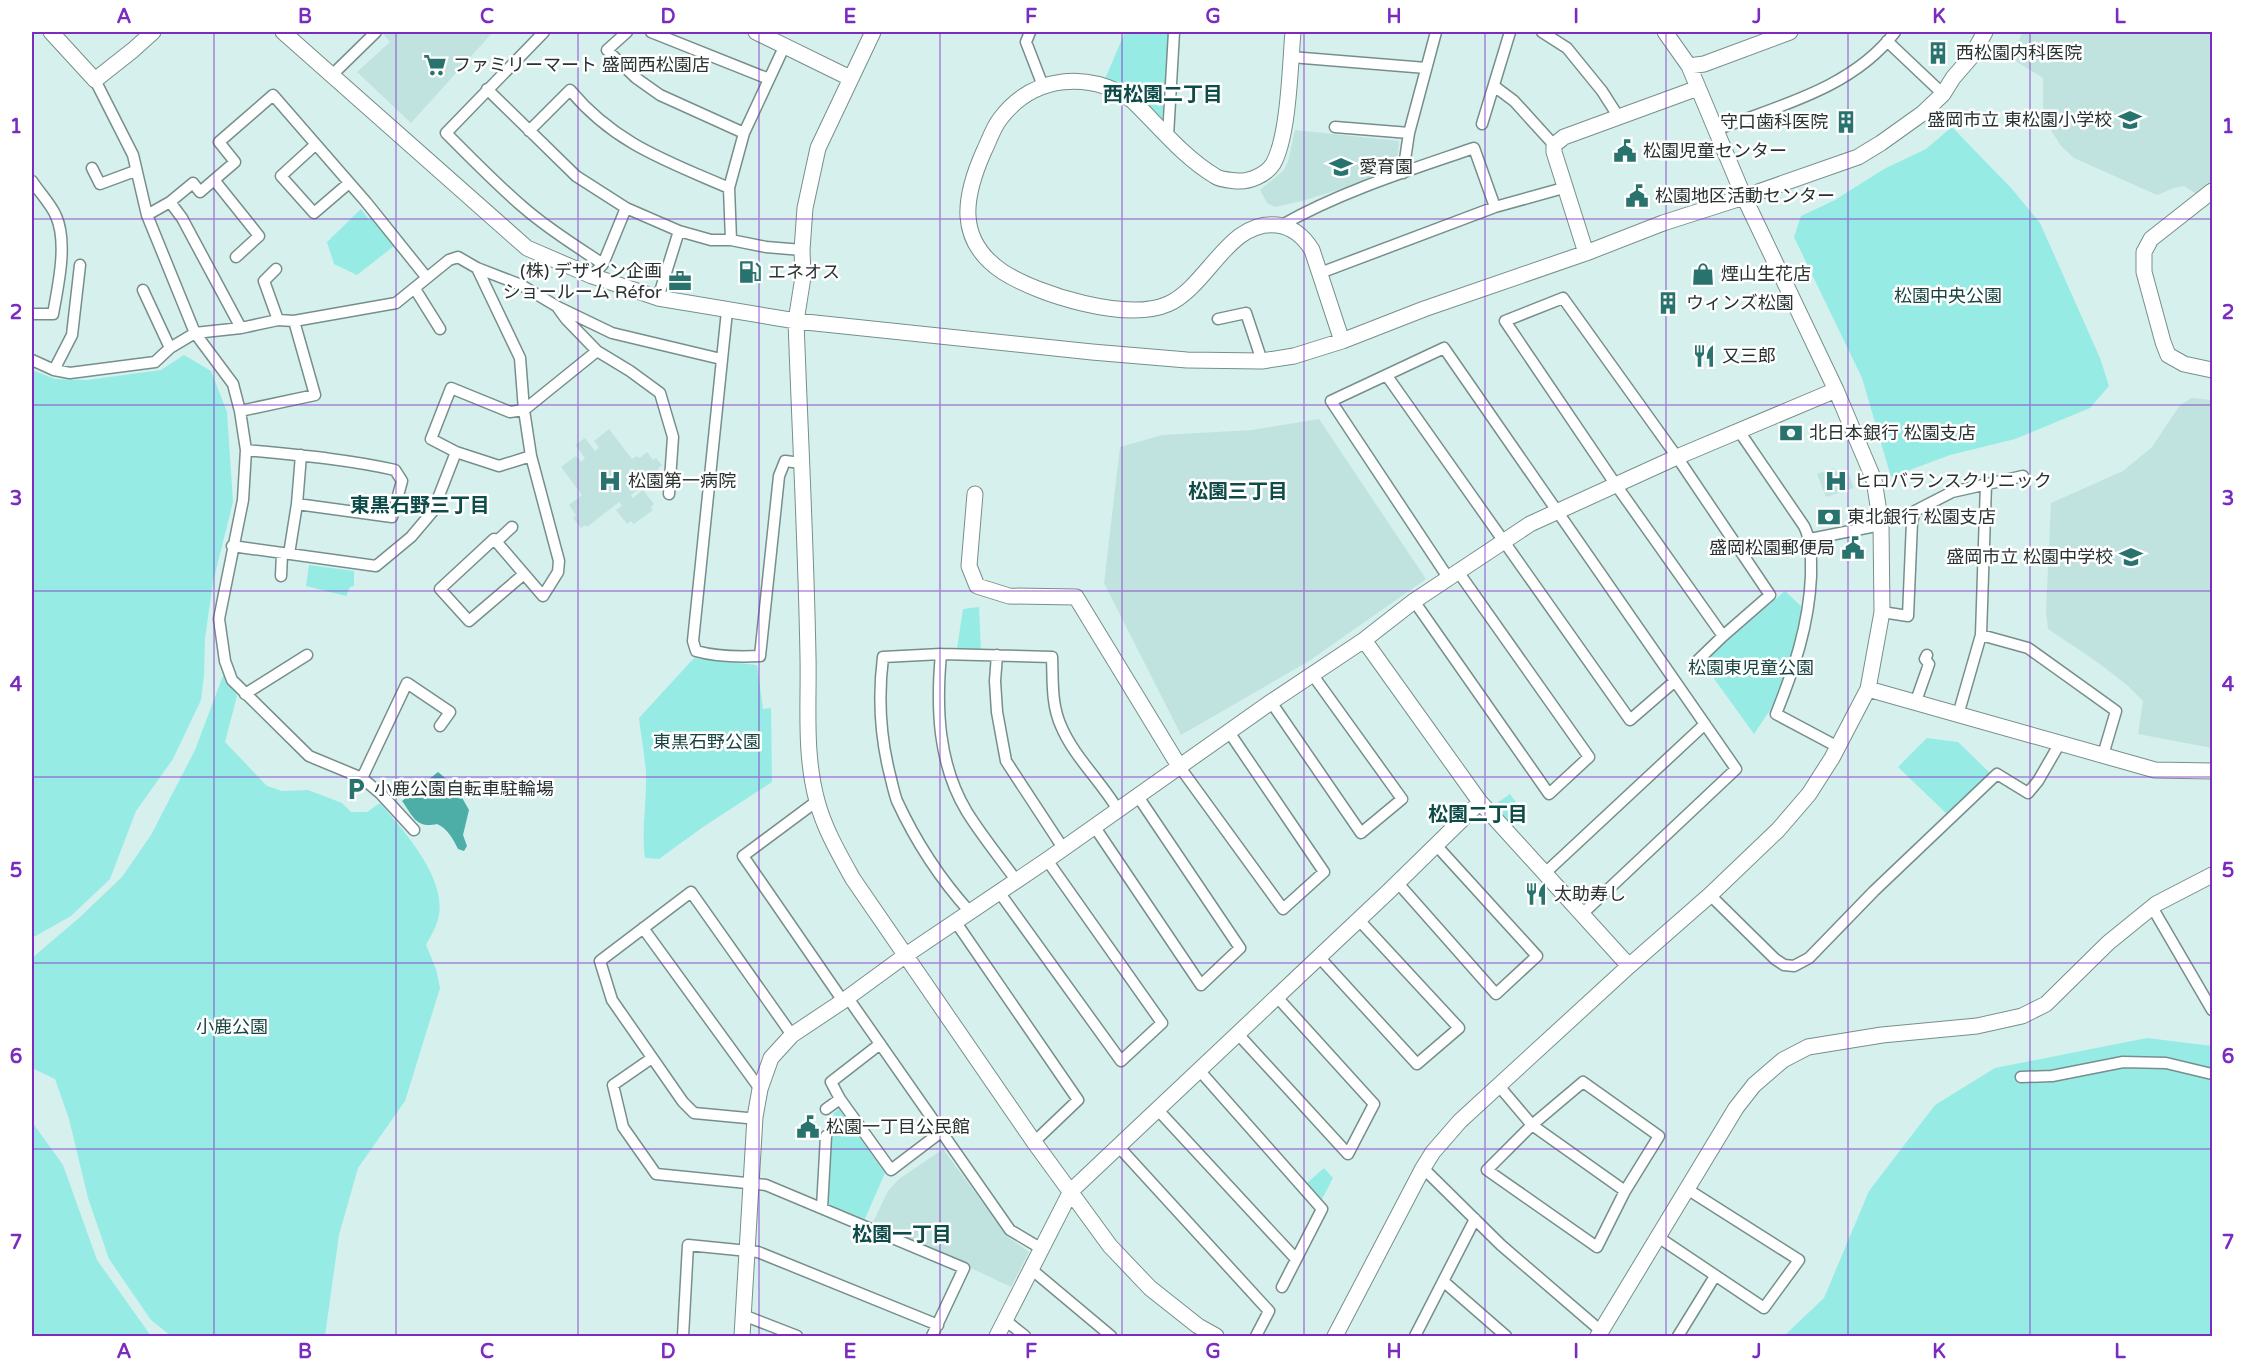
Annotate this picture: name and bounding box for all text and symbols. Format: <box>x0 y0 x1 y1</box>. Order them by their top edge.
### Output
text: A <box>117 5 132 29</box>
text: B <box>298 5 312 29</box>
text: C <box>480 5 494 29</box>
text: D <box>660 5 676 29</box>
text: E <box>844 5 857 29</box>
text: F <box>1025 5 1037 29</box>
text: G <box>1205 5 1221 29</box>
text: H <box>1386 5 1402 29</box>
text: I <box>1573 5 1579 29</box>
text: J <box>1751 5 1762 29</box>
text: K <box>1932 5 1946 29</box>
text: L <box>2114 5 2126 29</box>
building icon: 西松園内科医院 <box>1925 40 1951 66</box>
place label: 西松園内科医院 <box>1956 42 2082 64</box>
supermarket icon: ファミリーマート 盛岡西松園店 <box>422 52 448 78</box>
place label: ファミリーマート 盛岡西松園店 <box>453 54 710 76</box>
district label: 西松園二丁目 <box>1103 83 1223 107</box>
school or university icon: 盛岡市立 東松園小学校 <box>2117 107 2143 133</box>
building icon: 守口歯科医院 <box>1833 109 1859 135</box>
place label: 盛岡市立 東松園小学校 <box>1927 109 2112 131</box>
place label: 守口歯科医院 <box>1720 111 1828 133</box>
text: 1 <box>10 115 22 139</box>
text: 1 <box>2222 115 2234 139</box>
public building icon: 松園児童センター <box>1612 138 1638 164</box>
place label: 松園児童センター <box>1643 140 1787 162</box>
school or university icon: 愛育園 <box>1328 154 1354 180</box>
place label: 愛育園 <box>1359 156 1413 178</box>
public building icon: 松園地区活動センター <box>1624 183 1650 209</box>
place label: 松園地区活動センター <box>1655 185 1835 207</box>
fuel station icon: エネオス <box>737 259 763 285</box>
place label: (株) デザイン企画 ショールーム Réfor <box>503 260 662 303</box>
place label: エネオス <box>768 261 840 283</box>
shop icon: 煙山生花店 <box>1690 261 1716 287</box>
place label: 煙山生花店 <box>1721 263 1811 285</box>
office icon: (株) デザイン企画 ショールーム Réfor <box>667 268 693 294</box>
park label: 松園中央公園 <box>1894 285 2002 307</box>
building icon: ウィンズ松園 <box>1655 290 1681 316</box>
place label: ウィンズ松園 <box>1686 292 1794 314</box>
text: 2 <box>10 301 22 325</box>
text: 2 <box>2222 301 2234 325</box>
restaurant icon: 又三郎 <box>1691 343 1717 369</box>
place label: 又三郎 <box>1722 345 1776 367</box>
bank icon: 北日本銀行 松園支店 <box>1778 420 1804 446</box>
place label: 北日本銀行 松園支店 <box>1809 422 1976 444</box>
hospital icon: 松園第一病院 <box>597 468 623 494</box>
hospital icon: ヒロバランスクリニック <box>1823 468 1849 494</box>
place label: 松園第一病院 <box>628 470 736 492</box>
place label: ヒロバランスクリニック <box>1854 470 2052 492</box>
district label: 松園三丁目 <box>1188 480 1288 504</box>
text: 3 <box>10 487 22 511</box>
text: 3 <box>2222 487 2234 511</box>
district label: 東黒石野三丁目 <box>350 494 490 518</box>
bank icon: 東北銀行 松園支店 <box>1816 504 1842 530</box>
place label: 東北銀行 松園支店 <box>1847 506 1996 528</box>
public building icon: 盛岡松園郵便局 <box>1840 535 1866 561</box>
place label: 盛岡松園郵便局 <box>1709 537 1835 559</box>
school or university icon: 盛岡市立 松園中学校 <box>2118 544 2144 570</box>
place label: 盛岡市立 松園中学校 <box>1946 546 2113 568</box>
park label: 松園東児童公園 <box>1688 657 1814 679</box>
text: 4 <box>10 673 23 697</box>
text: 4 <box>2222 673 2235 697</box>
park label: 東黒石野公園 <box>653 731 761 753</box>
parking icon: 小鹿公園自転車駐輪場 <box>343 776 369 802</box>
place label: 小鹿公園自転車駐輪場 <box>374 778 554 800</box>
district label: 松園二丁目 <box>1428 803 1528 827</box>
text: 5 <box>10 859 22 883</box>
text: 5 <box>2222 859 2234 883</box>
restaurant icon: 太助寿し <box>1523 881 1549 907</box>
place label: 太助寿し <box>1554 883 1626 905</box>
park label: 小鹿公園 <box>196 1016 268 1038</box>
text: 6 <box>10 1045 22 1069</box>
text: 6 <box>2222 1045 2234 1069</box>
public building icon: 松園一丁目公民館 <box>795 1114 821 1140</box>
place label: 松園一丁目公民館 <box>826 1116 970 1138</box>
district label: 松園一丁目 <box>852 1223 952 1247</box>
text: 7 <box>10 1231 22 1255</box>
text: 7 <box>2222 1231 2234 1255</box>
text: A <box>117 1340 132 1364</box>
text: B <box>298 1340 312 1364</box>
text: C <box>480 1340 494 1364</box>
text: D <box>660 1340 676 1364</box>
text: E <box>844 1340 857 1364</box>
text: F <box>1025 1340 1037 1364</box>
text: G <box>1205 1340 1221 1364</box>
text: H <box>1386 1340 1402 1364</box>
text: I <box>1573 1340 1579 1364</box>
text: J <box>1751 1340 1762 1364</box>
text: K <box>1932 1340 1946 1364</box>
text: L <box>2114 1340 2126 1364</box>

